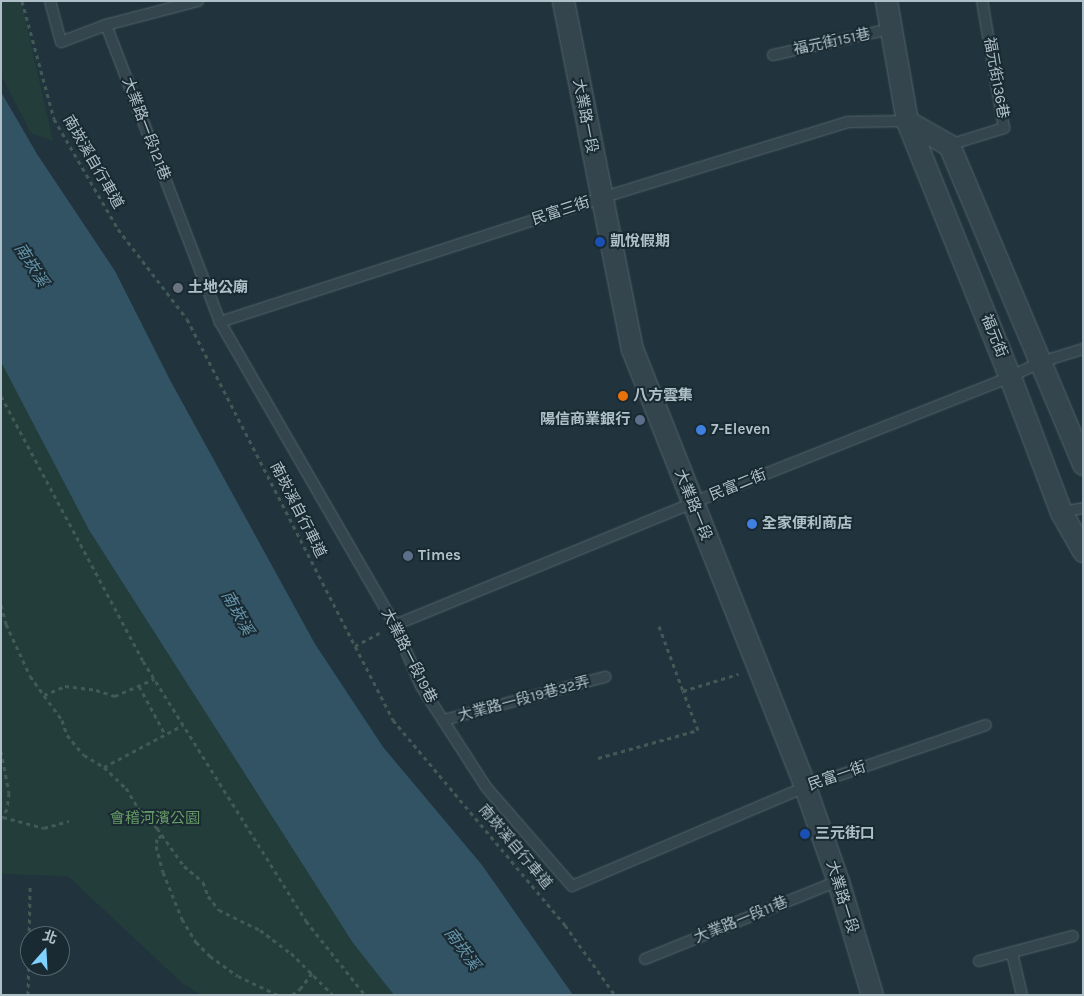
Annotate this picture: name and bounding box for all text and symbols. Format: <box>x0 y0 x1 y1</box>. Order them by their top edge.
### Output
street label: 福元街151巷 <box>792 25 872 59</box>
street label: 福元街136巷 <box>980 36 1012 120</box>
street label: 大業路一段121巷 <box>118 75 174 183</box>
street label: 大業路一段 <box>569 77 601 155</box>
street label: 南崁溪自行車道 <box>59 112 127 212</box>
street label: 民富三街 <box>530 193 592 229</box>
place label: 凱悅假期 <box>610 233 670 251</box>
marker: 凱悅假期 <box>594 236 606 248</box>
water label: 南崁溪 <box>10 240 52 290</box>
place label: 土地公廟 <box>188 279 248 297</box>
marker: 土地公廟 <box>172 282 184 294</box>
street label: 福元街 <box>977 312 1011 360</box>
place label: 八方雲集 <box>633 387 693 405</box>
marker: 八方雲集 <box>617 390 629 402</box>
place label: 陽信商業銀行 <box>540 411 630 429</box>
marker: 陽信商業銀行 <box>634 414 646 426</box>
place label: 7-Eleven <box>711 421 770 439</box>
marker: 7-Eleven <box>695 424 707 436</box>
street label: 南崁溪自行車道 <box>266 459 330 561</box>
street label: 民富二街 <box>707 465 769 505</box>
street label: 大業路一段 <box>671 467 715 543</box>
place label: 全家便利商店 <box>762 515 852 533</box>
marker: 全家便利商店 <box>746 518 758 530</box>
place label: Times <box>418 547 461 565</box>
marker: Times <box>402 550 414 562</box>
water label: 南崁溪 <box>217 587 257 639</box>
street label: 大業路一段19巷 <box>377 606 441 706</box>
street label: 大業路一段19巷32弄 <box>456 673 592 725</box>
street label: 民富一街 <box>806 758 868 794</box>
street label: 南崁溪自行車道 <box>474 801 556 893</box>
park label: 會稽河濱公園 <box>110 810 200 828</box>
place label: 三元街口 <box>815 825 875 843</box>
marker: 三元街口 <box>799 828 811 840</box>
street label: 大業路一段 <box>822 859 862 935</box>
street label: 大業路一段11巷 <box>691 893 791 947</box>
water label: 南崁溪 <box>440 924 484 974</box>
north arrow <box>20 926 70 976</box>
text: 北 <box>40 927 59 948</box>

